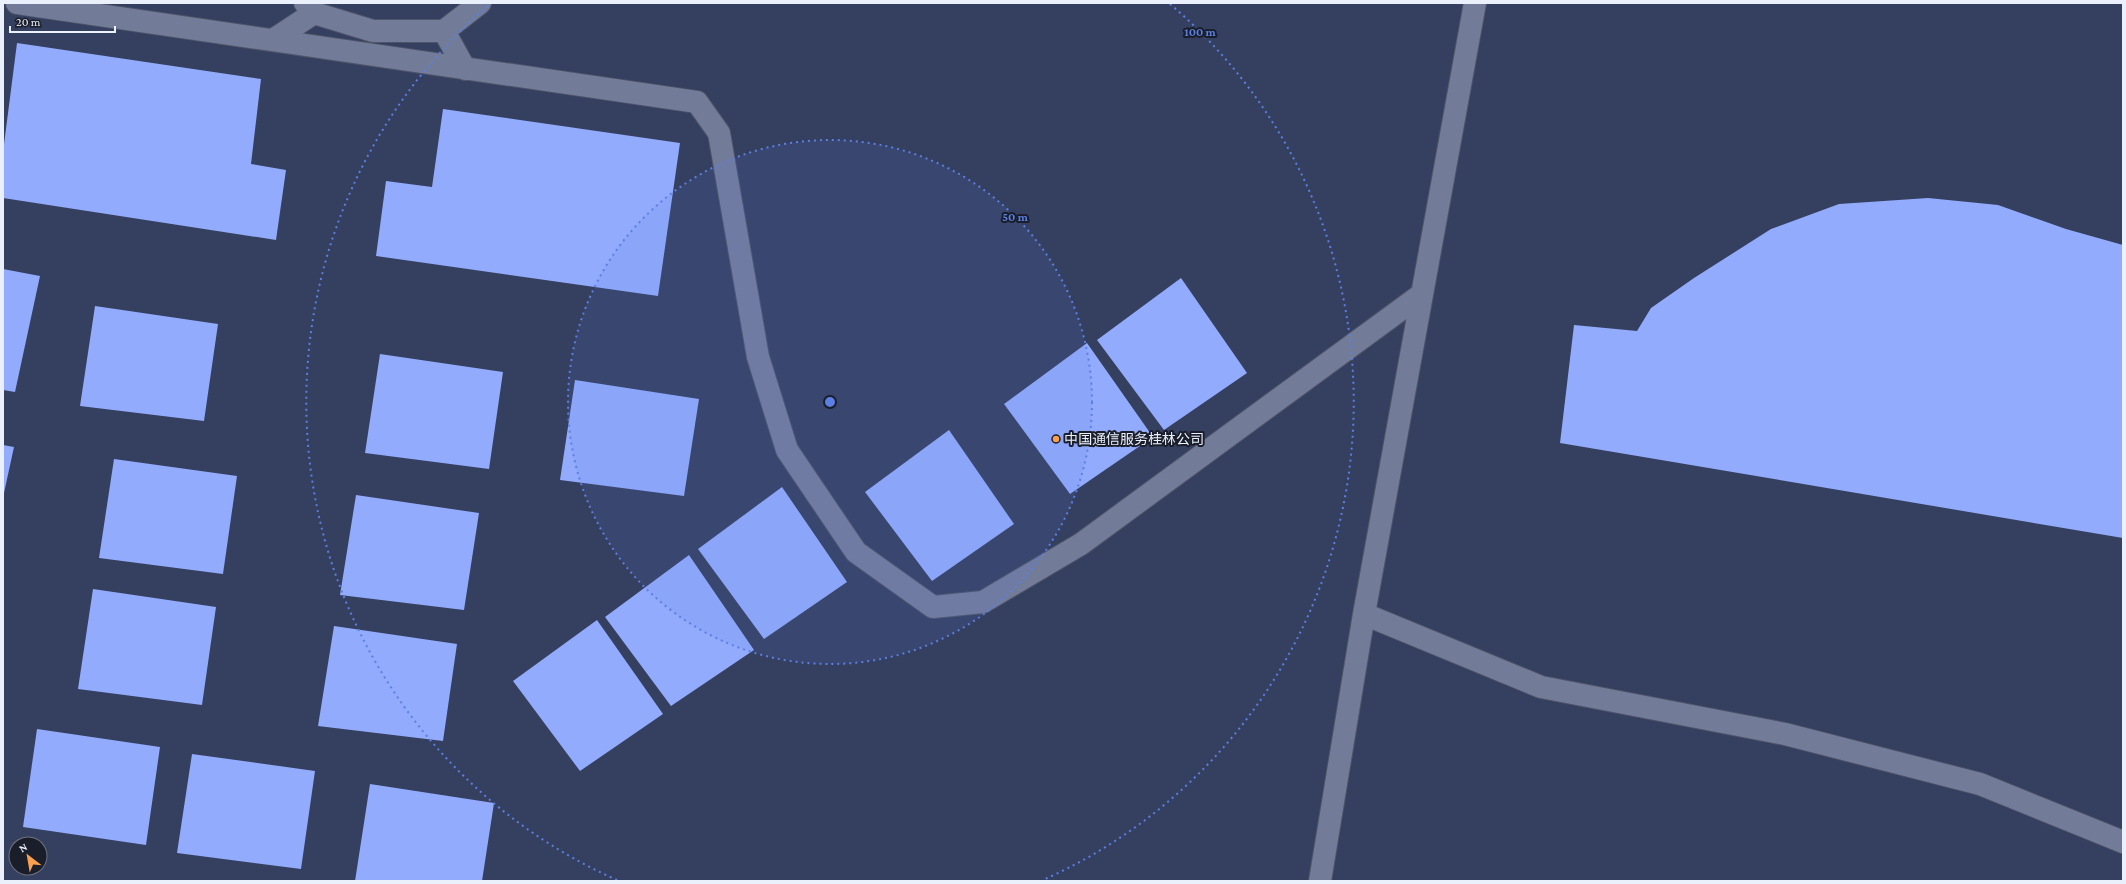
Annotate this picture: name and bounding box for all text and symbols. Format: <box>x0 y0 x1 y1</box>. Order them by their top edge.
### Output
scale bar <box>10 8 115 34</box>
text: 20 m <box>16 15 41 29</box>
text: 100 m <box>1184 25 1217 39</box>
text: 50 m <box>1002 210 1029 224</box>
centre of rings <box>823 395 837 409</box>
place label: 中国通信服务桂林公司 <box>1064 431 1204 447</box>
marker: 中国通信服务桂林公司 <box>1051 434 1061 444</box>
north arrow <box>8 836 48 876</box>
text: N <box>17 840 30 855</box>

